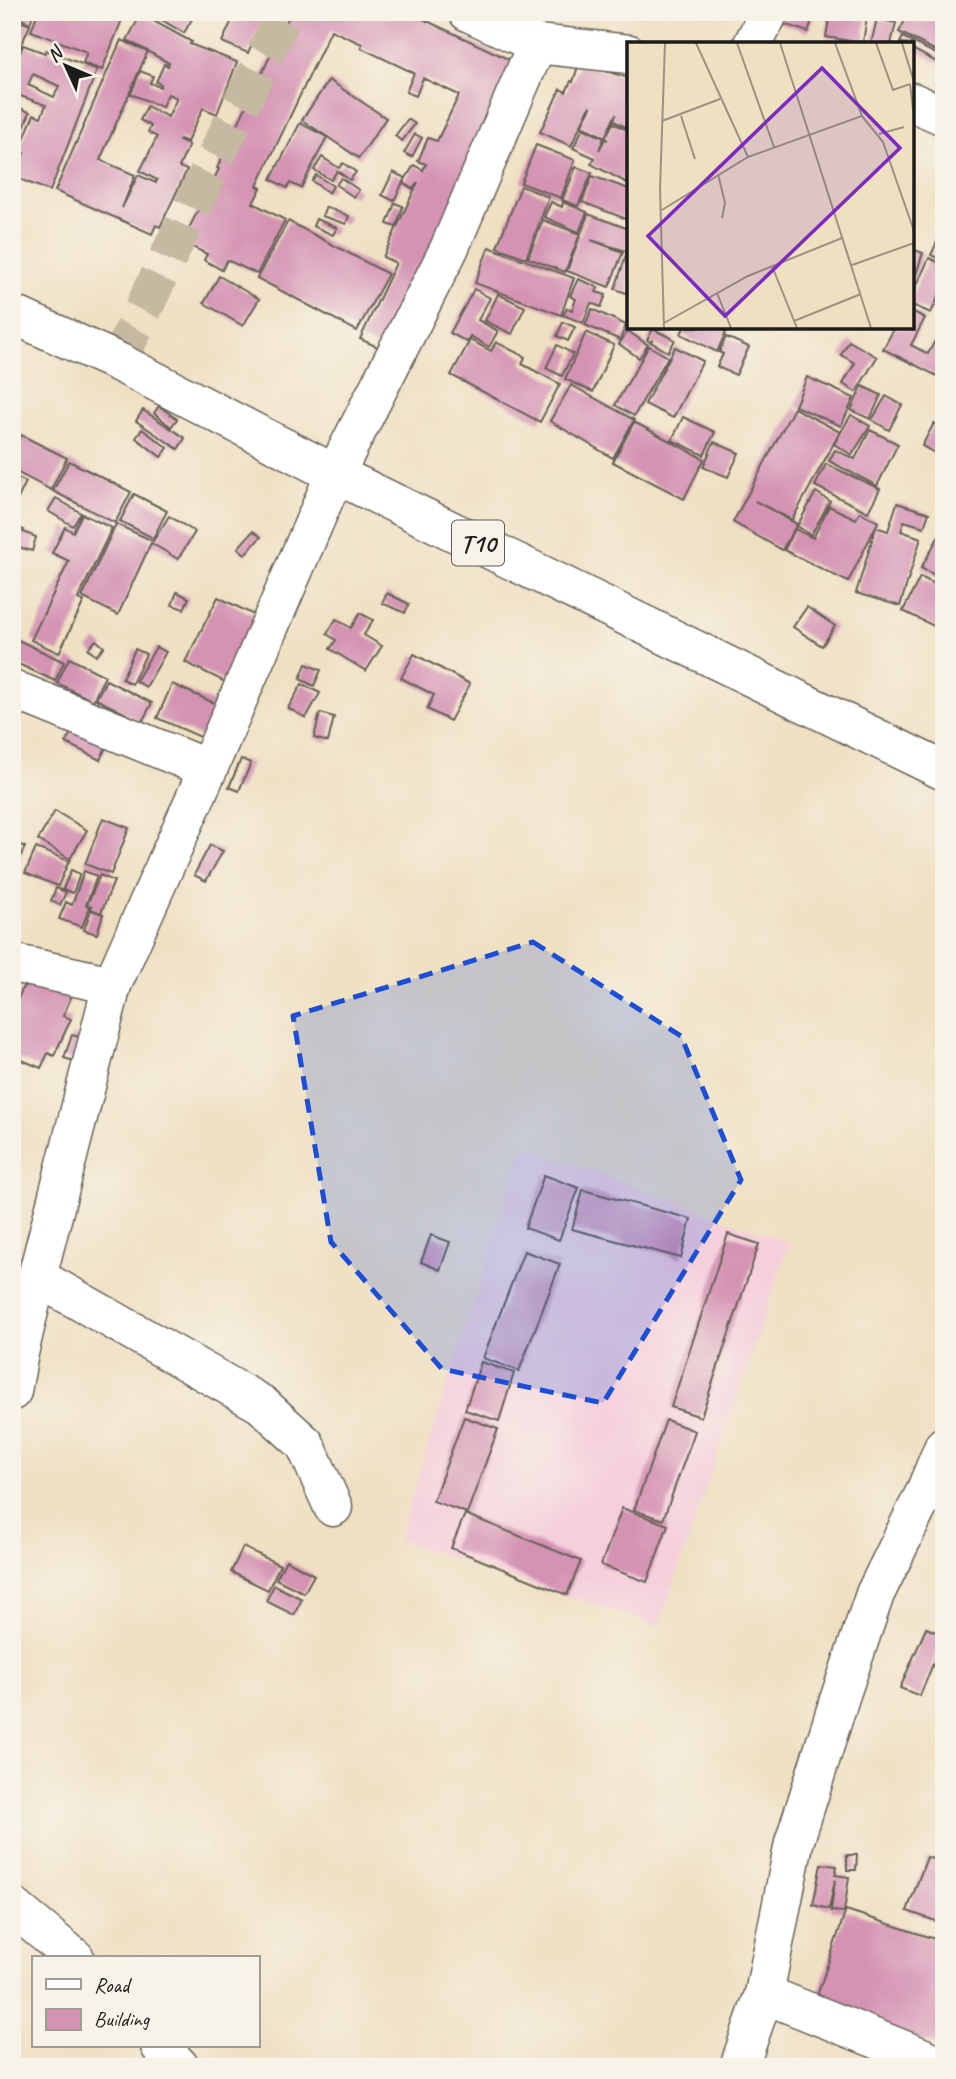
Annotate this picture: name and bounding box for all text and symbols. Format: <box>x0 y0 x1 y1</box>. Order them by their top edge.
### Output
north arrow <box>32 32 102 102</box>
text: N <box>42 40 69 67</box>
inset map <box>627 42 914 329</box>
road number: T10 <box>452 520 504 566</box>
legend <box>32 1956 259 2048</box>
text: Road <box>94 1972 133 1998</box>
text: Building <box>94 2006 151 2032</box>

